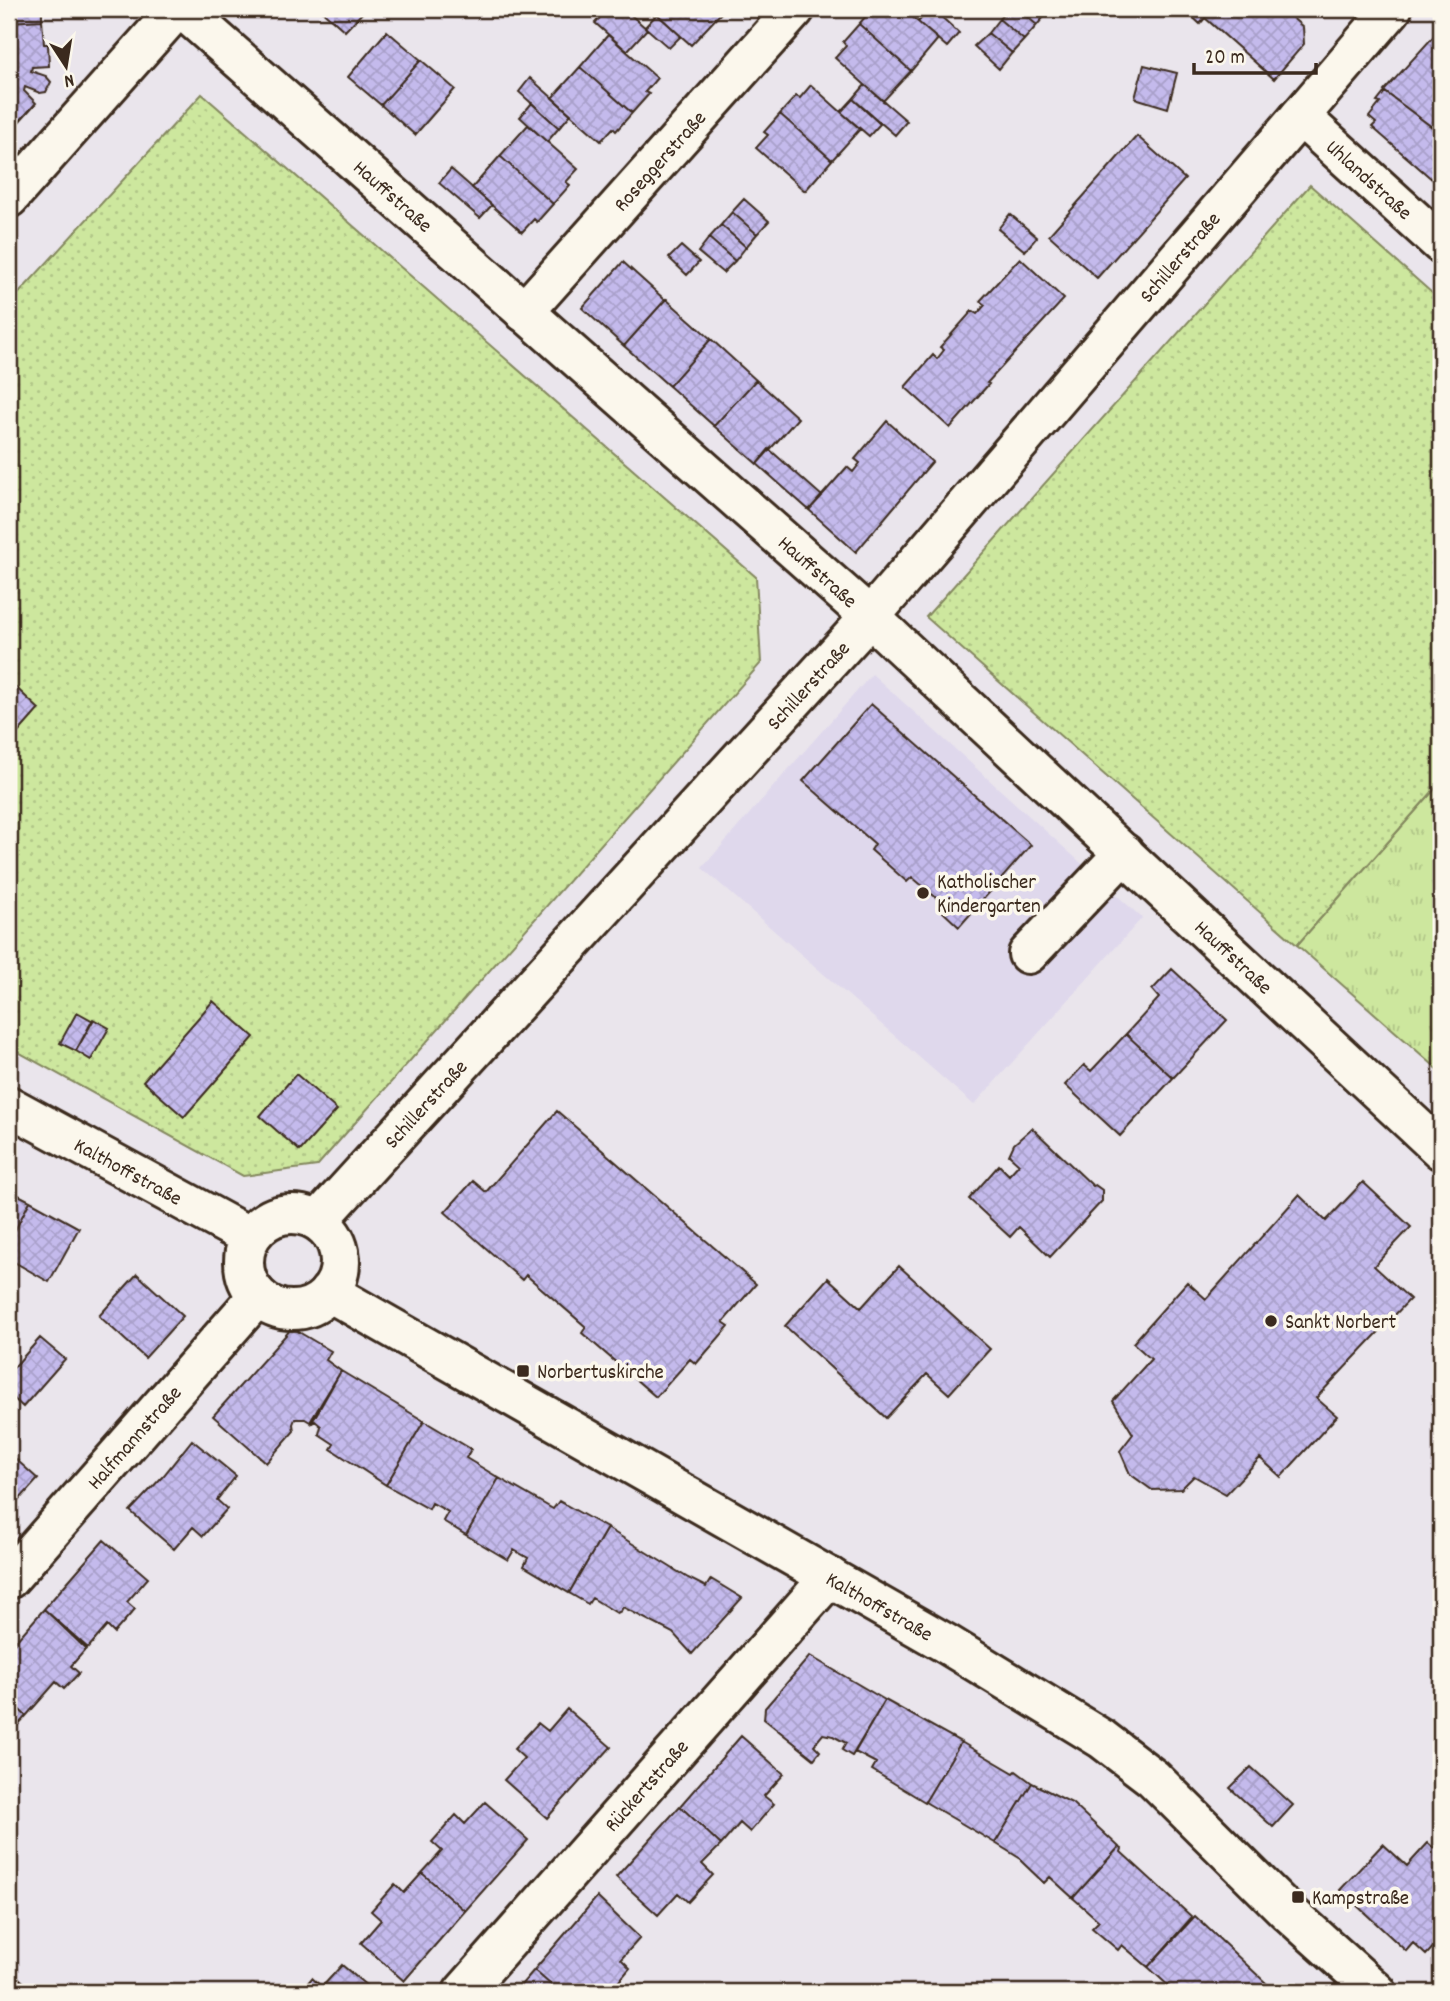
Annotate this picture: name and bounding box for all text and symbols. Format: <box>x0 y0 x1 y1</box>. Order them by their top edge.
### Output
north arrow <box>32 32 102 102</box>
scale bar <box>1194 32 1317 76</box>
text: 20 m <box>1205 44 1245 74</box>
text: N <box>61 65 76 93</box>
street label: Roseggerstraße <box>608 105 715 220</box>
street label: Uhlandstraße <box>1318 134 1418 229</box>
street label: Hauffstraße <box>345 155 438 241</box>
street label: Schillerstraße <box>1134 207 1229 311</box>
street label: Hauffstraße <box>770 530 863 617</box>
street label: Schillerstraße <box>761 636 859 738</box>
place label: Katholischer Kindergarten <box>937 869 1041 923</box>
marker: Katholischer Kindergarten <box>915 885 931 901</box>
street label: Hauffstraße <box>1186 915 1278 1003</box>
street label: Schillerstraße <box>379 1054 476 1157</box>
street label: Kalthoffstraße <box>68 1132 186 1215</box>
place label: Sankt Norbert <box>1285 1309 1397 1339</box>
marker: Sankt Norbert <box>1263 1313 1279 1329</box>
place label: Norbertuskirche <box>537 1359 664 1389</box>
marker: Norbertuskirche <box>515 1363 531 1379</box>
street label: Halfmannstraße <box>82 1380 190 1498</box>
street label: Kalthoffstraße <box>819 1566 937 1651</box>
street label: Rückertstraße <box>599 1734 697 1840</box>
place label: Kampstraße <box>1312 1885 1409 1915</box>
marker: Kampstraße <box>1290 1889 1306 1905</box>

